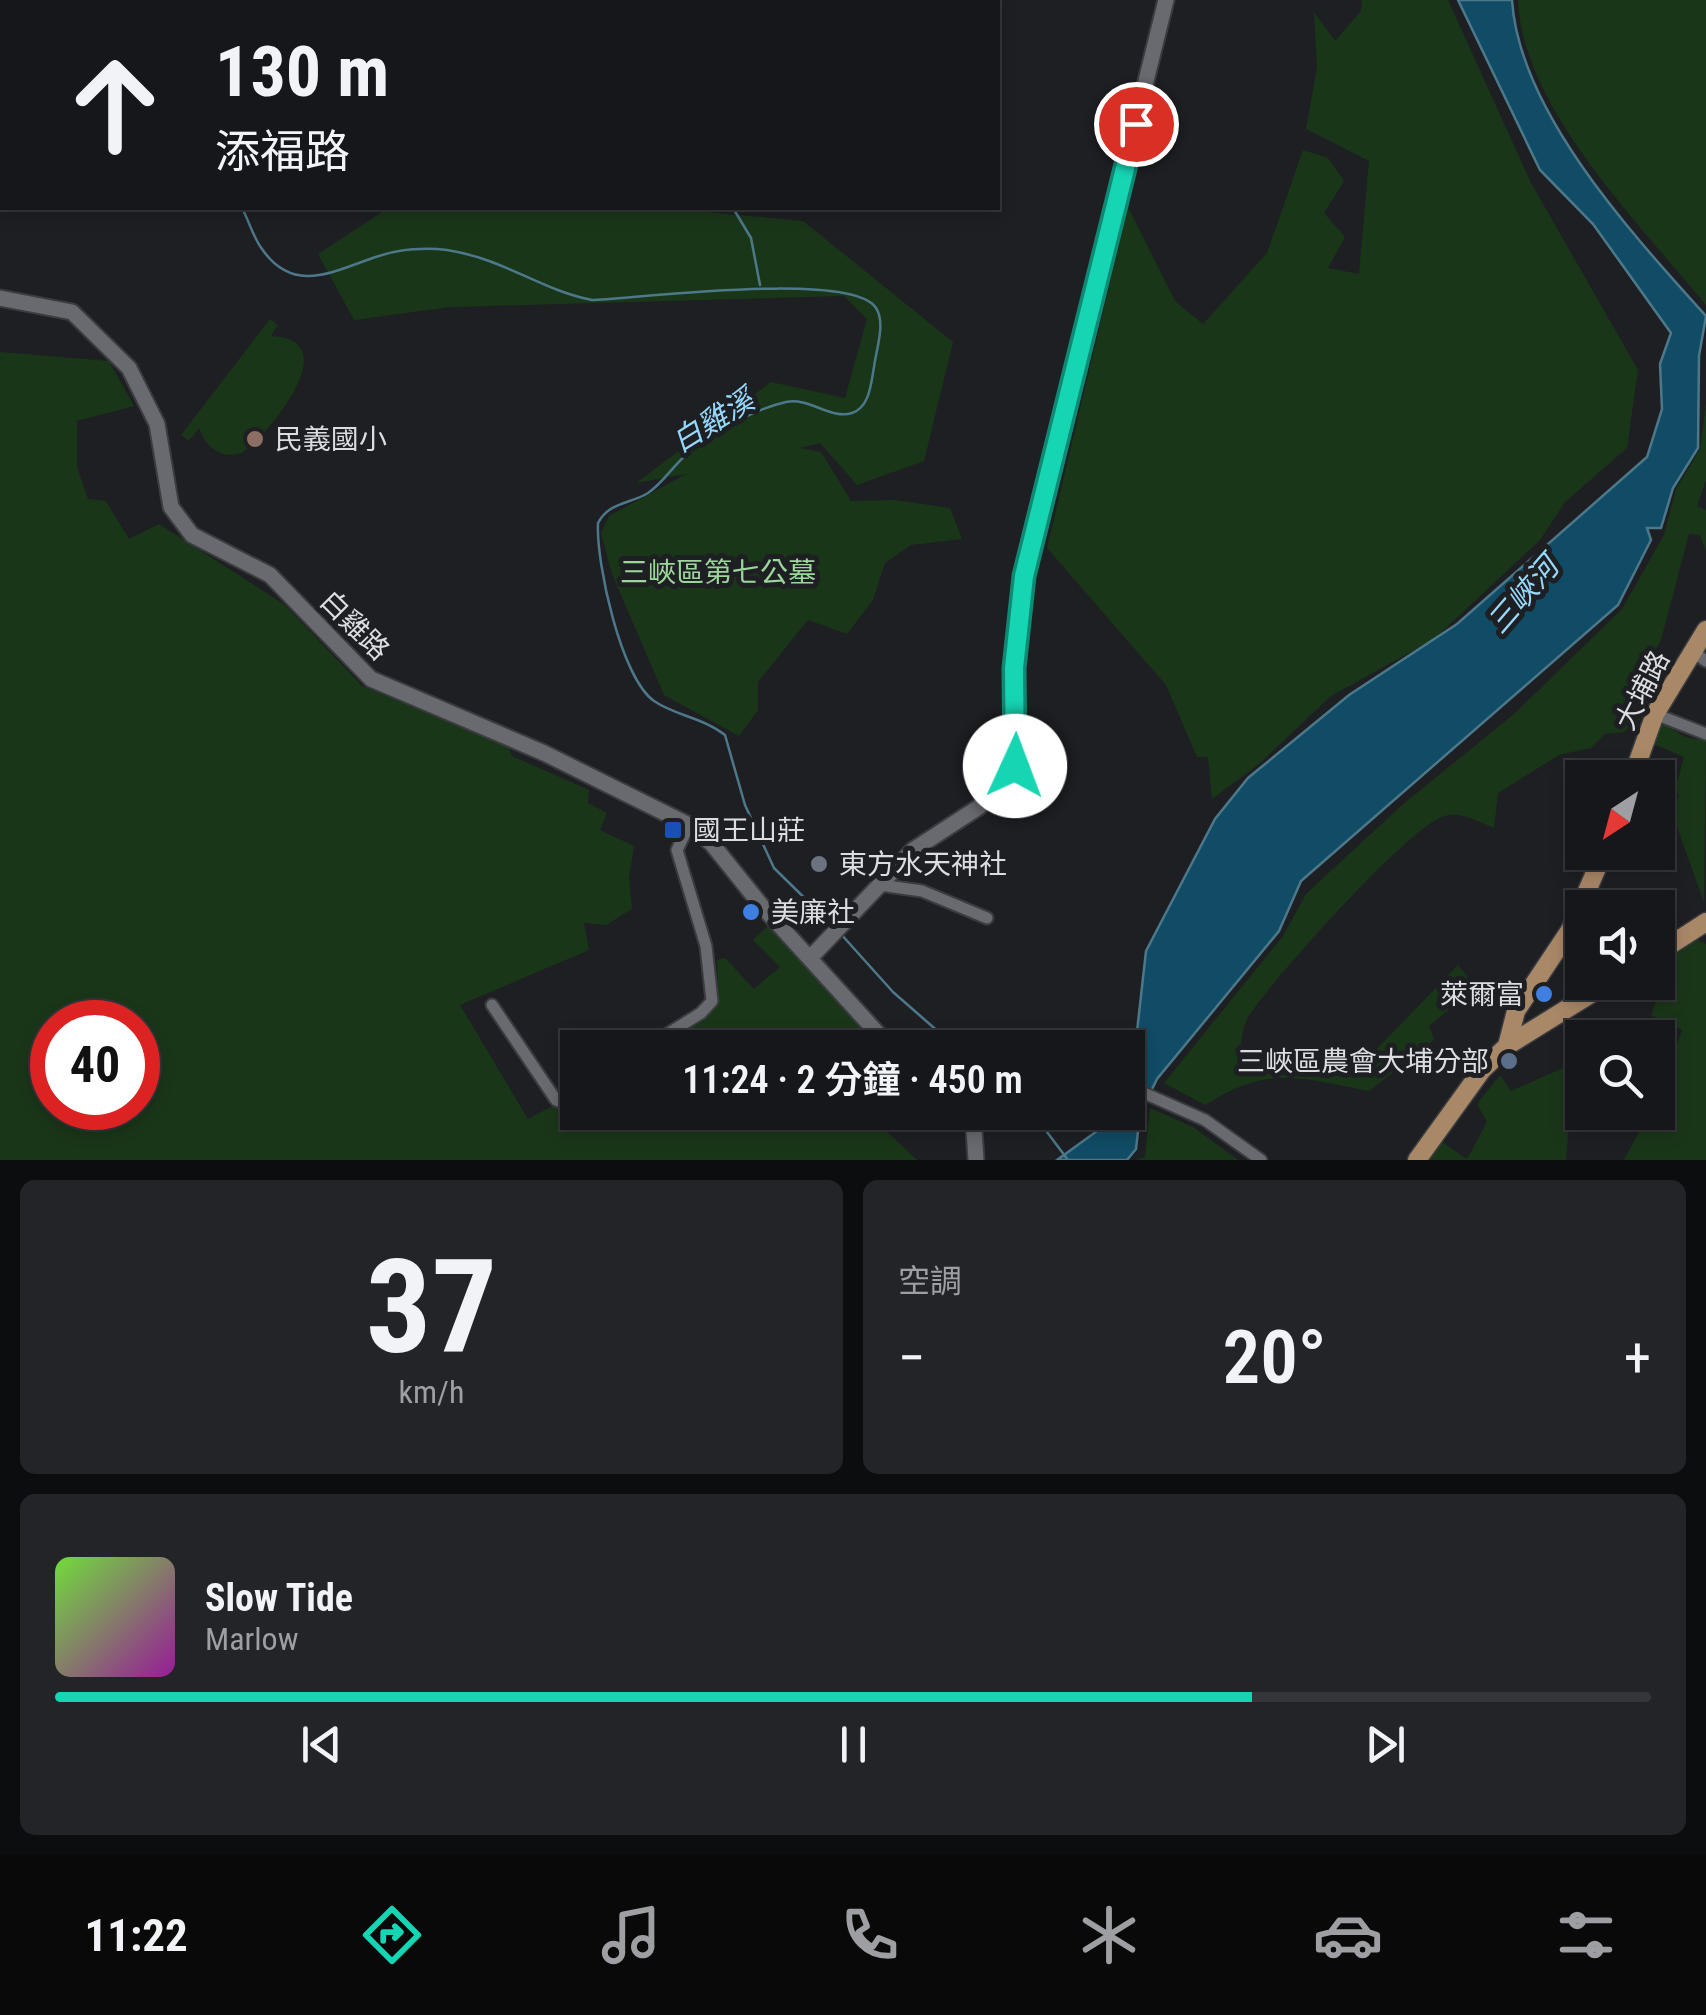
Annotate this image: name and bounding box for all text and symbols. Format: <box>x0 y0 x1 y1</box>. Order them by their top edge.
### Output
text: 130 m <box>215 31 389 113</box>
icon: ahead <box>50 40 180 170</box>
pin <box>1094 82 1179 167</box>
icon: arrive <box>1109 97 1164 152</box>
text: 添福路 <box>215 125 350 178</box>
water label: 白雞溪 <box>665 380 764 459</box>
place label: 民義國小 <box>275 423 387 456</box>
marker: 民義國小 <box>244 428 266 450</box>
water label: 三峽河 <box>1480 545 1569 640</box>
park label: 三峽區第七公墓 <box>620 556 816 589</box>
street label: 白雞路 <box>313 584 396 667</box>
street label: 大埔路 <box>1609 645 1676 735</box>
position arrow <box>963 714 1067 818</box>
north arrow <box>1565 760 1675 870</box>
map controls <box>1565 760 1675 1130</box>
place label: 國王山莊 <box>693 814 805 847</box>
marker: 國王山莊 <box>662 819 684 841</box>
place label: 東方水天神社 <box>839 848 1007 881</box>
marker: 東方水天神社 <box>808 853 830 875</box>
button: sound <box>1565 890 1675 1000</box>
place label: 美廉社 <box>771 896 855 929</box>
marker: 美廉社 <box>740 901 762 923</box>
place label: 萊爾富 <box>1440 978 1524 1011</box>
marker: 萊爾富 <box>1533 983 1555 1005</box>
speed limit sign: 40 <box>30 1000 160 1130</box>
button: search <box>1565 1020 1675 1130</box>
place label: 三峽區農會大埔分部 <box>1237 1045 1489 1078</box>
marker: 三峽區農會大埔分部 <box>1498 1050 1520 1072</box>
text: 11:24 · 2 分鐘 · 450 m <box>682 1058 1023 1102</box>
text: 37 <box>366 1231 497 1384</box>
text: 空調 <box>898 1262 962 1300</box>
text: 20° <box>1222 1313 1327 1401</box>
text: − <box>898 1326 926 1390</box>
text: + <box>1624 1326 1651 1390</box>
text: km/h <box>399 1373 464 1411</box>
text: Slow Tide <box>205 1576 353 1620</box>
text: Marlow <box>205 1620 298 1658</box>
icon: previous <box>294 1717 349 1772</box>
icon: pause <box>826 1717 881 1772</box>
icon: next <box>1358 1717 1413 1772</box>
icon: directions <box>357 1900 427 1970</box>
icon: music <box>596 1900 666 1970</box>
icon: phone <box>835 1900 905 1970</box>
icon: climate <box>1074 1900 1144 1970</box>
icon: car <box>1313 1900 1383 1970</box>
icon: filters <box>1551 1900 1621 1970</box>
text: 11:22 <box>84 1909 188 1962</box>

